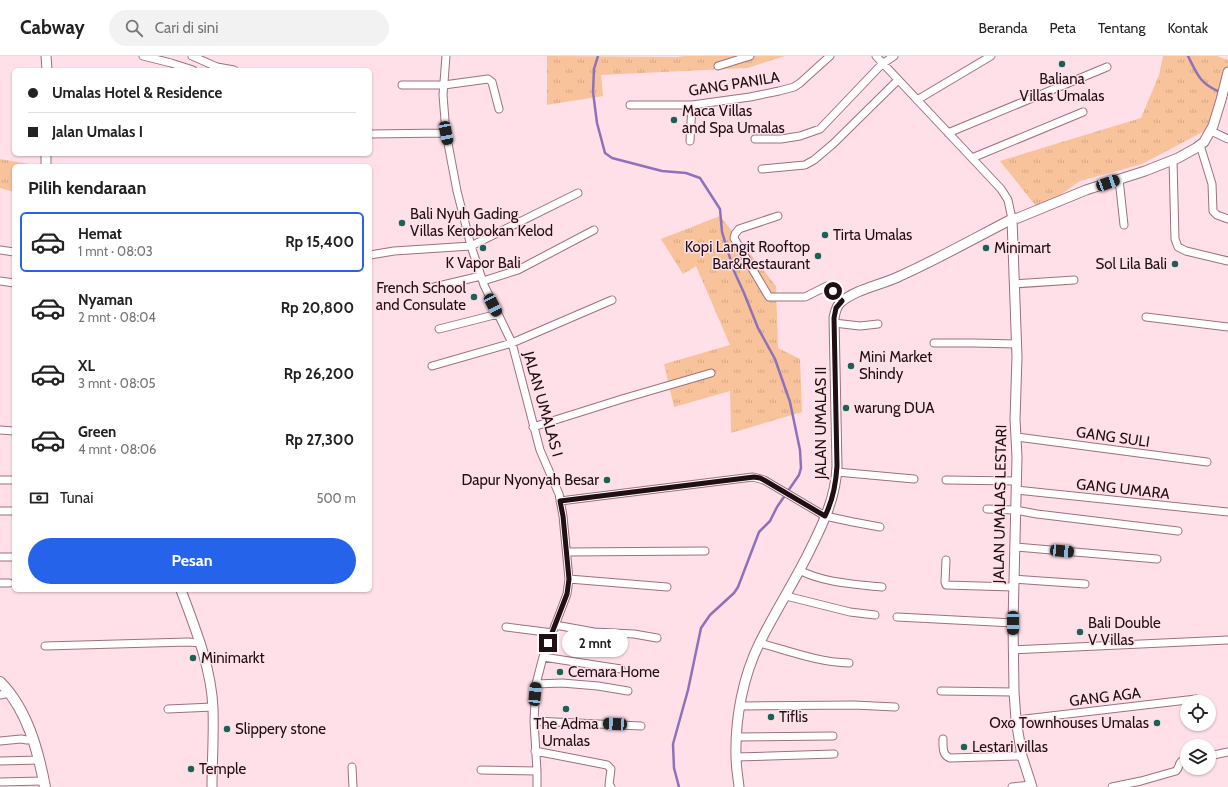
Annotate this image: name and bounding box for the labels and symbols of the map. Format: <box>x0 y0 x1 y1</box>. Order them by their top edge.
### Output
marker: Baliana Villas Umalas <box>1057 59 1067 69</box>
street label: GANG PANILA <box>687 68 781 100</box>
place label: Baliana Villas Umalas <box>1020 70 1104 105</box>
place label: Maca Villas and Spa Umalas <box>682 102 785 137</box>
marker: Maca Villas and Spa Umalas <box>669 115 679 125</box>
car <box>438 120 454 146</box>
car <box>1095 173 1121 193</box>
place label: Bali Nyuh Gading Villas Kerobokan Kelod <box>410 205 553 240</box>
marker: Bali Nyuh Gading Villas Kerobokan Kelod <box>397 218 407 228</box>
place label: Tirta Umalas <box>833 226 912 244</box>
marker: Tirta Umalas <box>820 230 830 240</box>
place label: Kopi Langit Rooftop Bar&Restaurant <box>685 238 810 273</box>
place label: Minimart <box>994 239 1051 257</box>
marker: K Vapor Bali <box>478 243 488 253</box>
marker: Minimart <box>981 243 991 253</box>
marker: Kopi Langit Rooftop Bar&Restaurant <box>813 251 823 261</box>
place label: K Vapor Bali <box>445 254 521 272</box>
place label: Sol Lila Bali <box>1095 255 1167 273</box>
marker: Sol Lila Bali <box>1170 259 1180 269</box>
place label: French School and Consulate <box>376 279 466 314</box>
route start <box>824 282 842 300</box>
marker: French School and Consulate <box>469 292 479 302</box>
car <box>482 292 504 318</box>
street label: JALAN UMALAS I <box>519 348 567 459</box>
place label: Mini Market Shindy <box>859 348 932 383</box>
marker: Mini Market Shindy <box>846 361 856 371</box>
street label: JALAN UMALAS II <box>812 367 830 480</box>
place label: warung DUA <box>854 399 935 417</box>
marker: warung DUA <box>841 403 851 413</box>
street label: GANG SULI <box>1075 423 1151 451</box>
street label: JALAN UMALAS LESTARI <box>990 425 1010 584</box>
place label: Dapur Nyonyah Besar <box>461 471 599 489</box>
marker: Dapur Nyonyah Besar <box>602 475 612 485</box>
street label: GANG UMARA <box>1075 475 1171 503</box>
car <box>1050 544 1074 558</box>
car <box>1007 611 1019 635</box>
place label: Bali Double V Villas <box>1088 614 1161 649</box>
marker: Bali Double V Villas <box>1075 627 1085 637</box>
callout: 2 mnt <box>562 629 628 657</box>
route end <box>539 634 557 652</box>
place label: Minimarkt <box>201 649 265 667</box>
marker: Minimarkt <box>188 653 198 663</box>
place label: Cemara Home <box>568 663 660 681</box>
marker: Cemara Home <box>555 667 565 677</box>
car <box>528 682 542 706</box>
street label: GANG AGA <box>1068 684 1142 710</box>
marker: The Adma Umalas <box>561 704 571 714</box>
place label: Tiflis <box>779 708 808 726</box>
marker: Tiflis <box>766 712 776 722</box>
place label: Oxo Townhouses Umalas <box>989 714 1149 732</box>
place label: The Adma Umalas <box>534 715 599 750</box>
car <box>603 717 627 731</box>
marker: Oxo Townhouses Umalas <box>1152 718 1162 728</box>
place label: Slippery stone <box>235 720 326 738</box>
marker: Slippery stone <box>222 724 232 734</box>
place label: Lestari villas <box>972 738 1048 756</box>
marker: Lestari villas <box>959 742 969 752</box>
place label: Temple <box>199 760 246 778</box>
marker: Temple <box>186 764 196 774</box>

